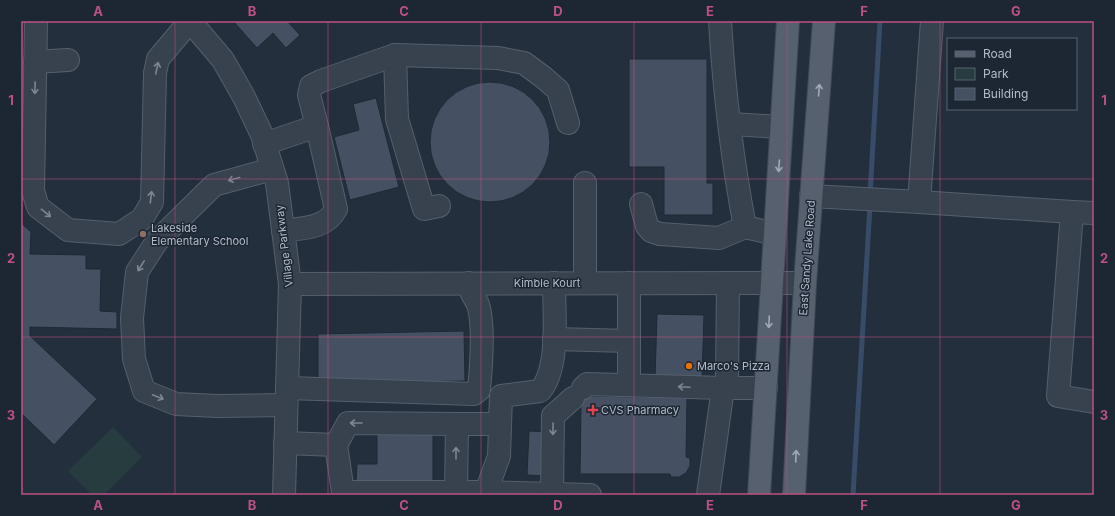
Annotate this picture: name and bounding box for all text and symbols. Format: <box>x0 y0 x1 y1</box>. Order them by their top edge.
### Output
text: A <box>93 3 103 19</box>
text: B <box>248 3 257 19</box>
text: C <box>399 3 409 19</box>
text: D <box>553 3 563 19</box>
text: E <box>706 3 714 19</box>
text: F <box>860 3 868 19</box>
text: G <box>1011 3 1021 19</box>
legend <box>947 38 1077 110</box>
text: Road <box>983 46 1012 61</box>
one-way arrow <box>153 62 161 75</box>
text: Park <box>983 66 1009 81</box>
one-way arrow <box>31 81 39 94</box>
one-way arrow <box>816 84 823 97</box>
text: Building <box>983 86 1028 101</box>
text: 1 <box>8 92 14 108</box>
text: 1 <box>1101 92 1107 108</box>
one-way arrow <box>775 159 782 172</box>
one-way arrow <box>228 176 241 184</box>
one-way arrow <box>147 191 155 204</box>
street label: East Sandy Lake Road <box>796 200 818 316</box>
street label: Village Parkway <box>272 204 296 288</box>
one-way arrow <box>41 209 52 218</box>
place label: Lakeside Elementary School <box>151 221 248 248</box>
marker: Lakeside Elementary School <box>138 229 148 239</box>
text: 2 <box>7 250 15 266</box>
text: 2 <box>1100 250 1108 266</box>
one-way arrow <box>137 260 145 272</box>
street label: Kimble Kourt <box>514 276 581 290</box>
one-way arrow <box>766 315 773 328</box>
place label: Marco's Pizza <box>697 359 770 373</box>
marker: Marco's Pizza <box>684 361 694 371</box>
one-way arrow <box>678 383 691 390</box>
one-way arrow <box>152 394 164 402</box>
place label: CVS Pharmacy <box>601 403 679 417</box>
marker: CVS Pharmacy <box>588 405 598 415</box>
text: 3 <box>7 407 15 423</box>
text: 3 <box>1100 407 1108 423</box>
one-way arrow <box>350 419 363 427</box>
one-way arrow <box>549 422 557 435</box>
one-way arrow <box>452 447 460 460</box>
one-way arrow <box>793 450 800 463</box>
text: A <box>93 497 103 513</box>
text: B <box>248 497 257 513</box>
text: C <box>399 497 409 513</box>
text: D <box>553 497 563 513</box>
text: E <box>706 497 714 513</box>
text: F <box>860 497 868 513</box>
text: G <box>1011 497 1021 513</box>

